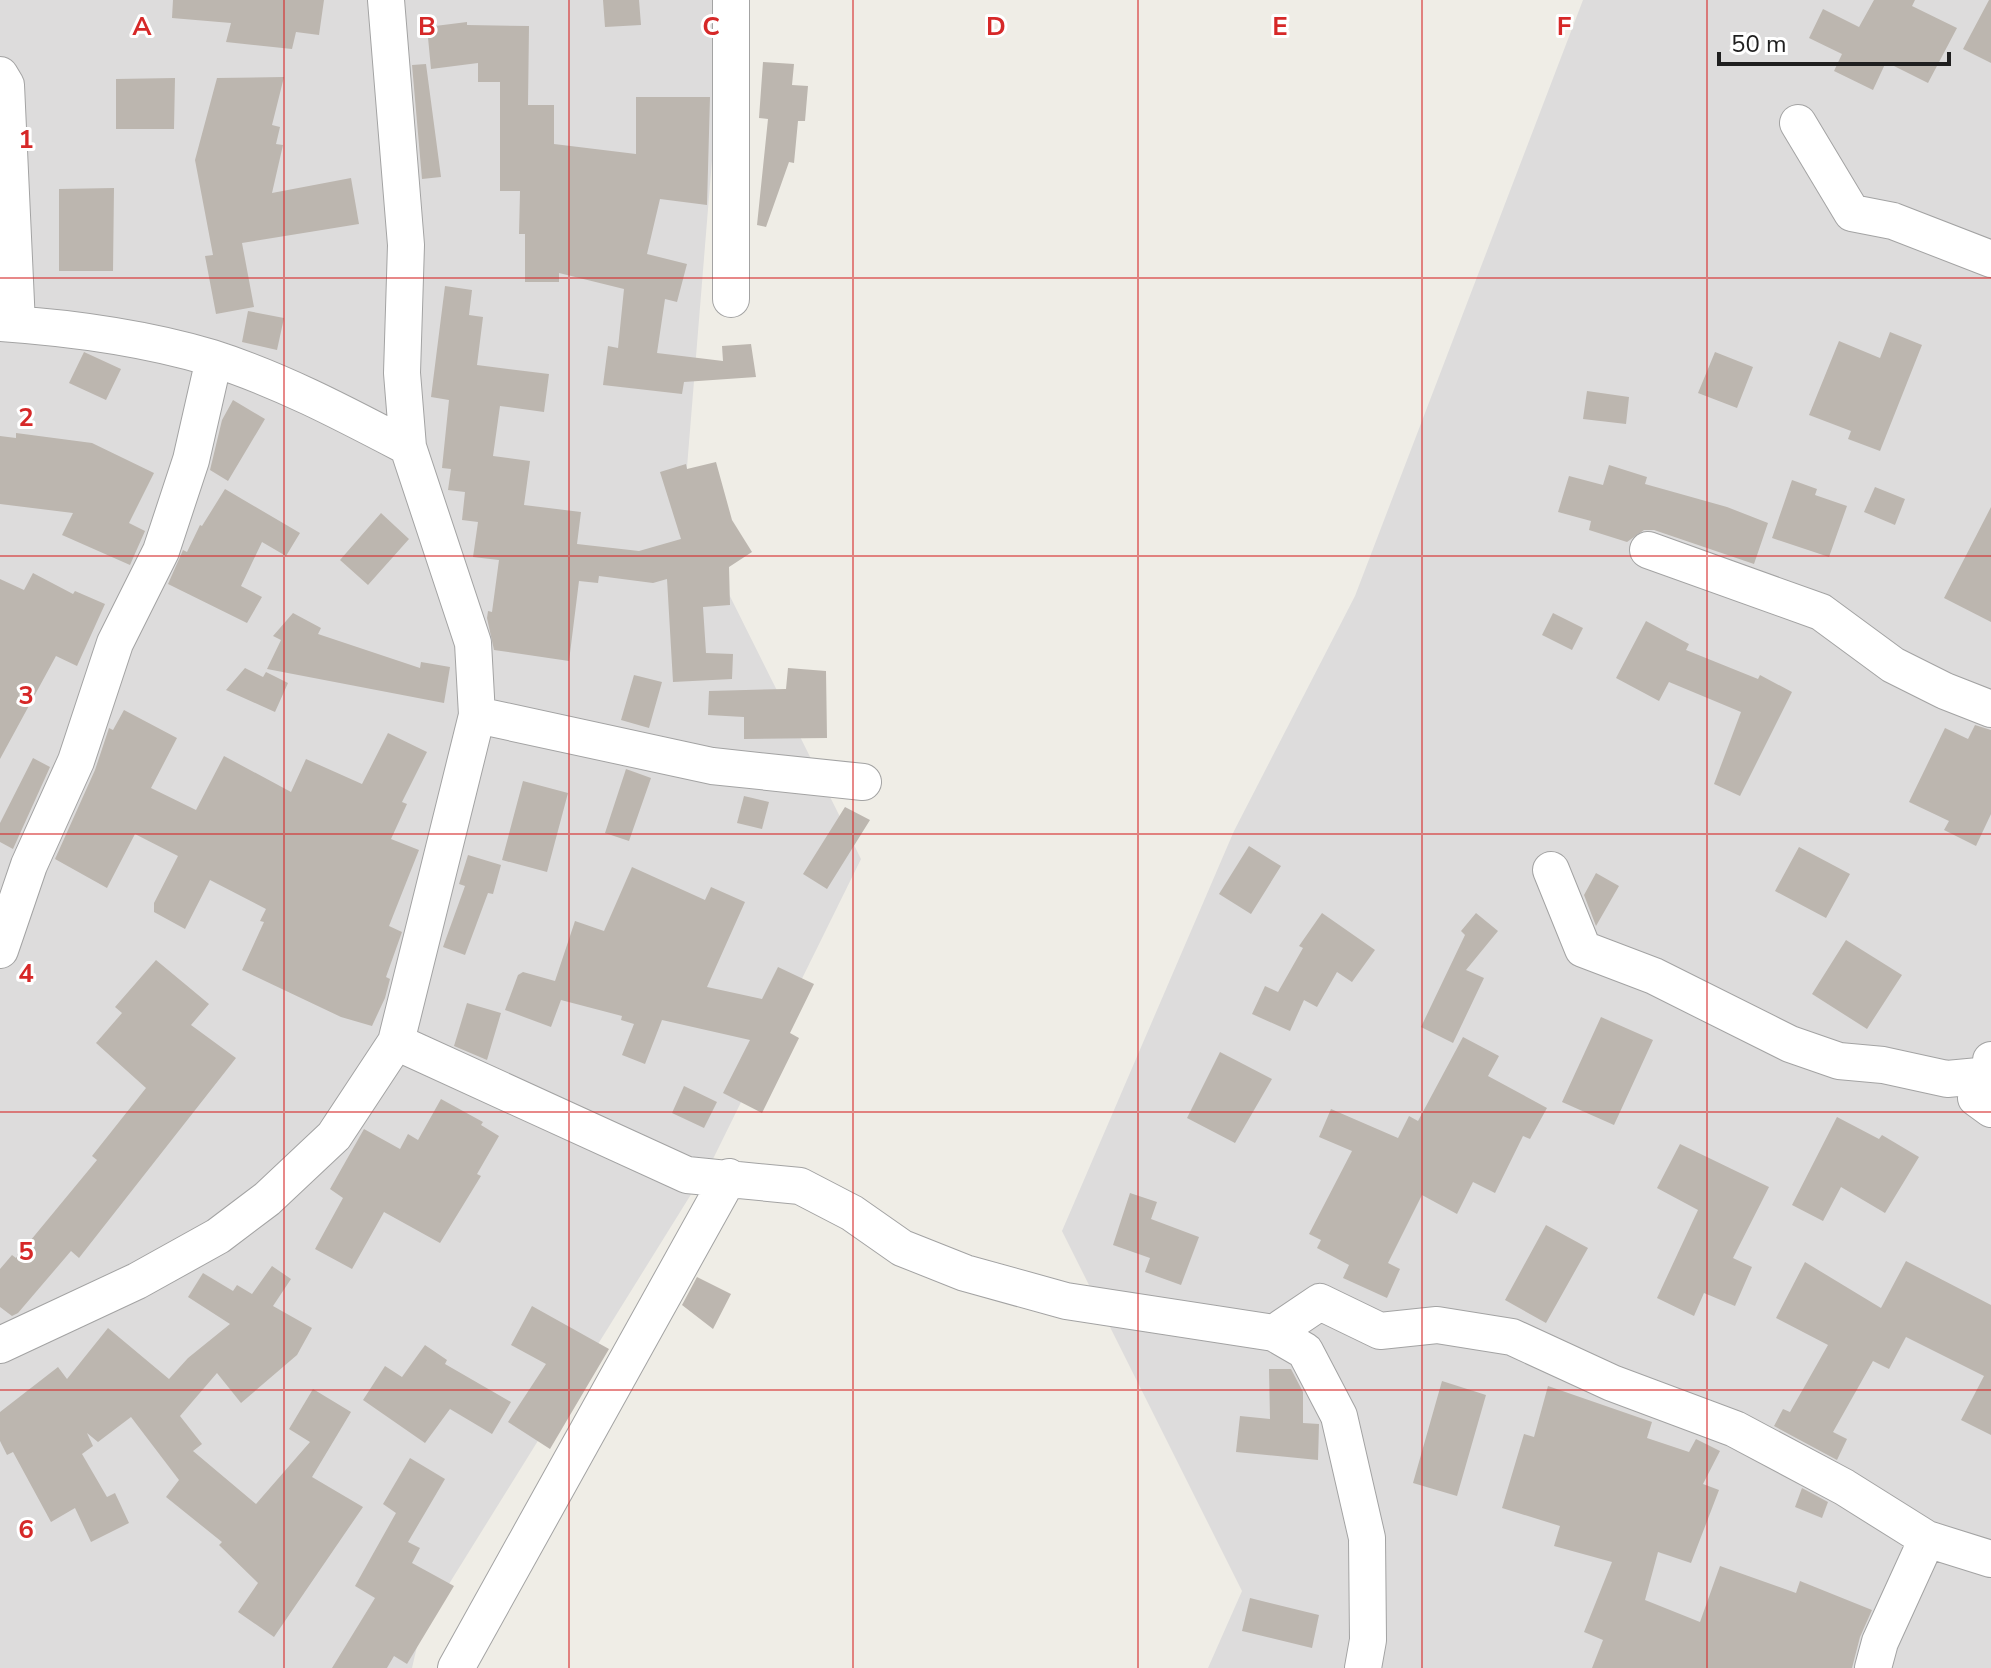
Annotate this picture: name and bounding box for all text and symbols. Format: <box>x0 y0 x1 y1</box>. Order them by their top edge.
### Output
text: A <box>132 9 152 44</box>
text: B <box>418 9 436 44</box>
text: C <box>702 9 720 44</box>
text: D <box>986 9 1006 44</box>
text: E <box>1272 9 1288 44</box>
text: F <box>1557 9 1571 44</box>
scale bar <box>1719 16 1949 66</box>
text: 50 m <box>1731 28 1787 60</box>
text: 1 <box>18 122 34 157</box>
text: 2 <box>18 400 34 435</box>
text: 3 <box>18 678 34 713</box>
text: 4 <box>18 956 34 991</box>
text: 5 <box>18 1234 34 1269</box>
text: 6 <box>18 1512 34 1547</box>

